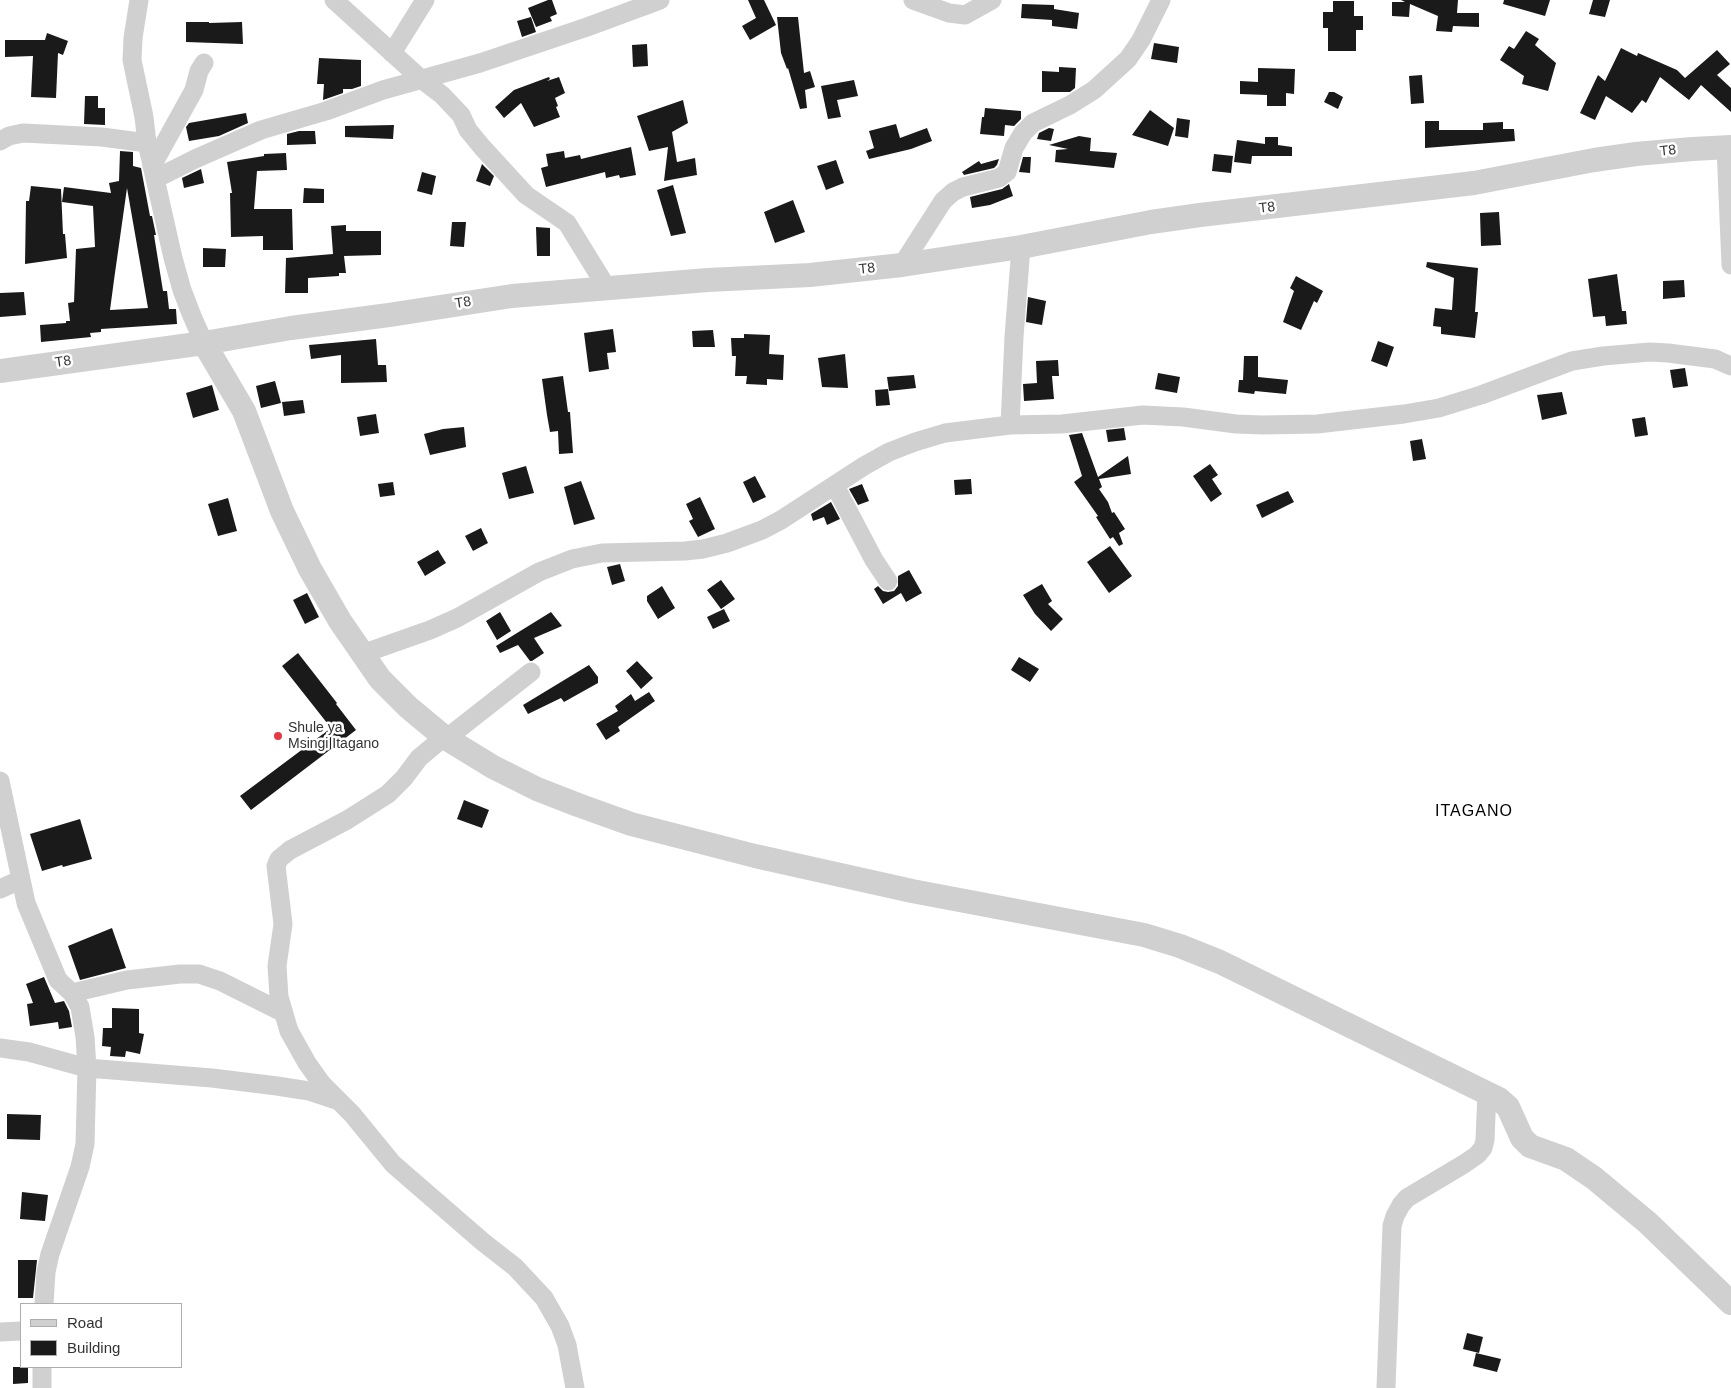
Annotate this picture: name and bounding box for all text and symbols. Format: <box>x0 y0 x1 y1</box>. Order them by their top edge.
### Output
street label: T8 <box>1659 142 1677 160</box>
street label: T8 <box>1258 199 1276 217</box>
street label: T8 <box>858 260 876 278</box>
street label: T8 <box>454 293 472 313</box>
street label: T8 <box>54 353 72 371</box>
place label: Shule ya Msingi Itagano <box>288 720 379 752</box>
marker: Shule ya Msingi Itagano <box>272 730 284 742</box>
district label: ITAGANO <box>1434 802 1514 822</box>
legend <box>20 1303 182 1368</box>
text: Road <box>67 1314 103 1331</box>
text: Building <box>67 1339 120 1356</box>

